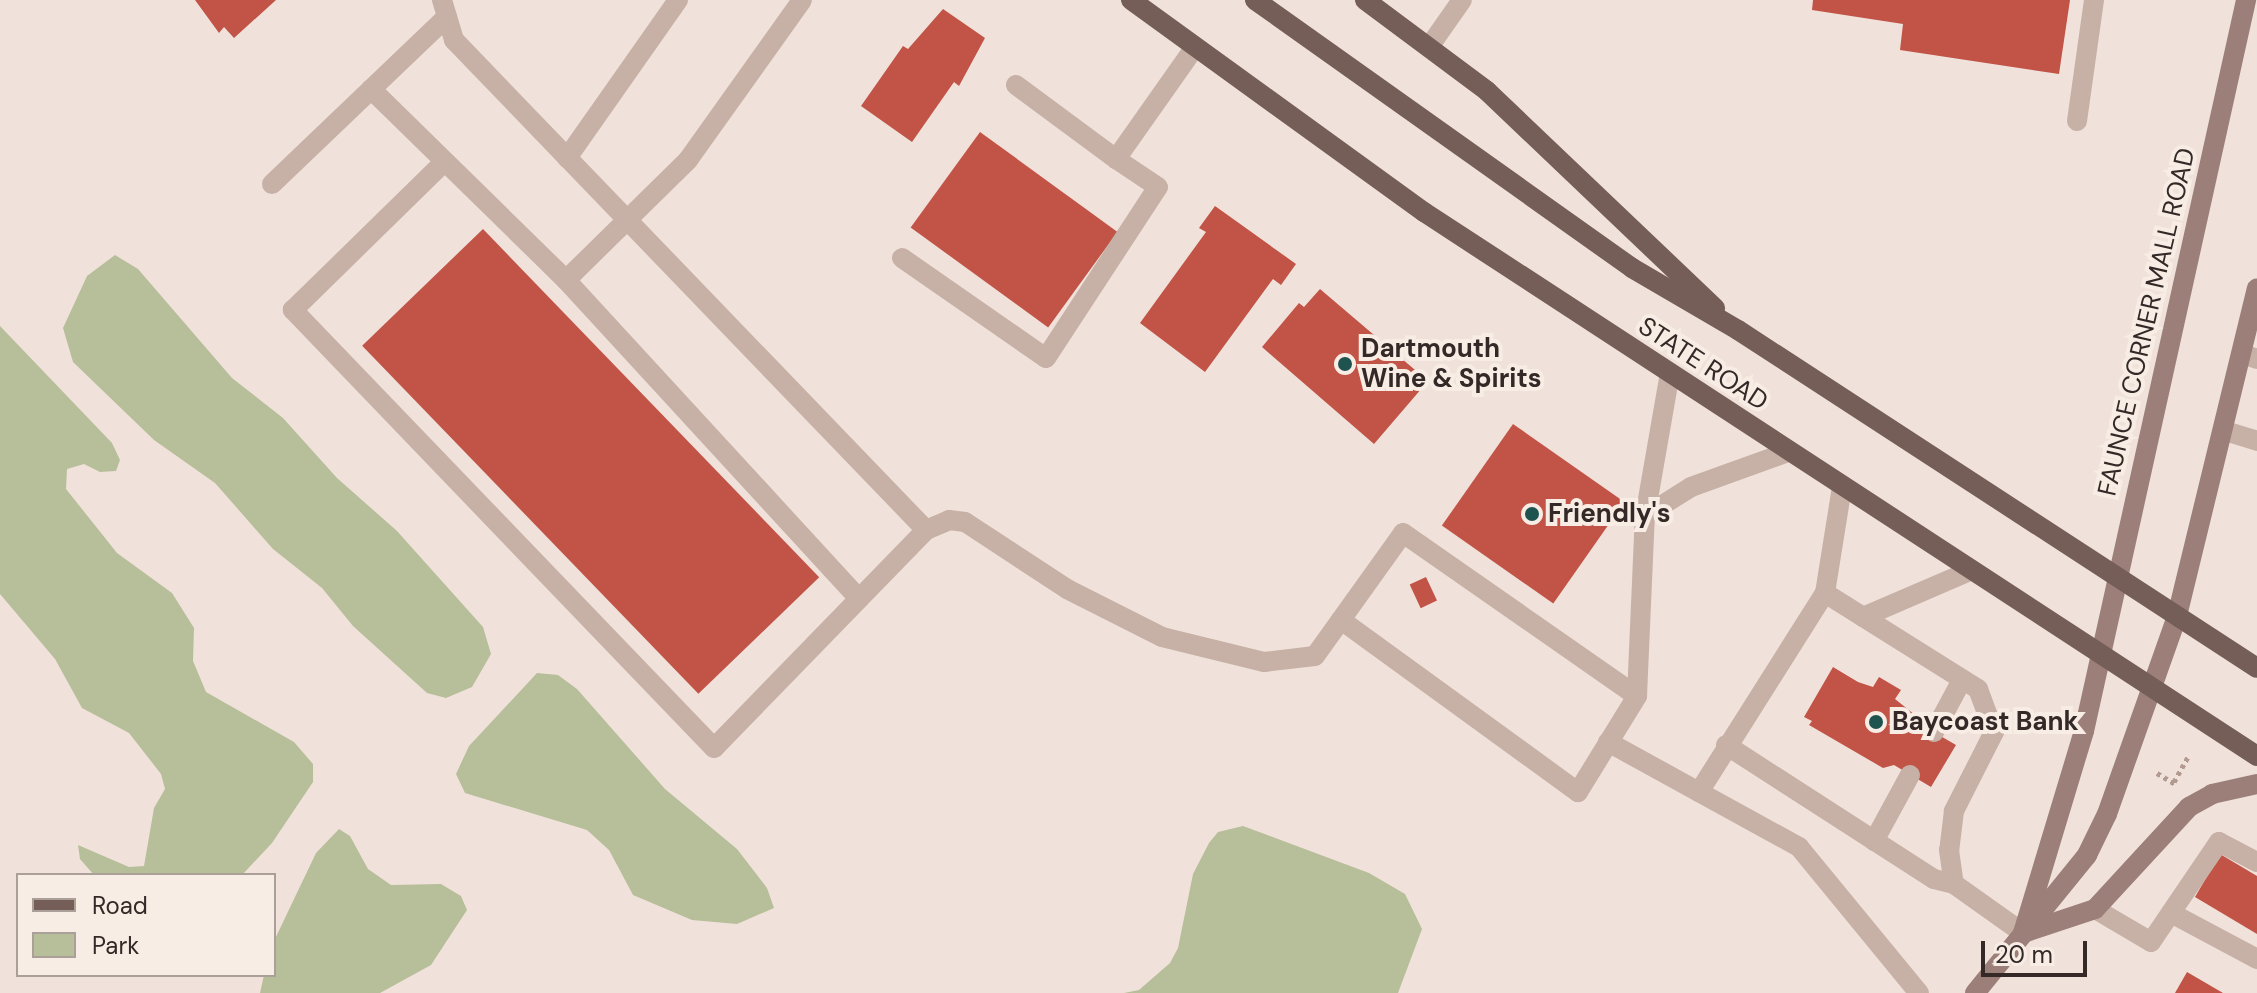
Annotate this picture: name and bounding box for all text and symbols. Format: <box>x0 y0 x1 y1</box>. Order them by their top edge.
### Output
street label: FAUNCE CORNER MALL ROAD <box>2092 145 2202 499</box>
street label: STATE ROAD <box>1632 311 1774 417</box>
place label: Dartmouth Wine & Spirits <box>1361 333 1542 394</box>
marker: Dartmouth Wine & Spirits <box>1336 355 1354 373</box>
place label: Friendly's <box>1548 498 1671 530</box>
marker: Friendly's <box>1523 505 1541 523</box>
place label: Baycoast Bank <box>1892 706 2079 738</box>
marker: Baycoast Bank <box>1867 713 1885 731</box>
legend <box>16 873 276 977</box>
text: Road <box>92 890 148 921</box>
scale bar <box>1985 925 2091 975</box>
text: Park <box>92 930 139 961</box>
text: 20 m <box>1995 939 2053 970</box>

